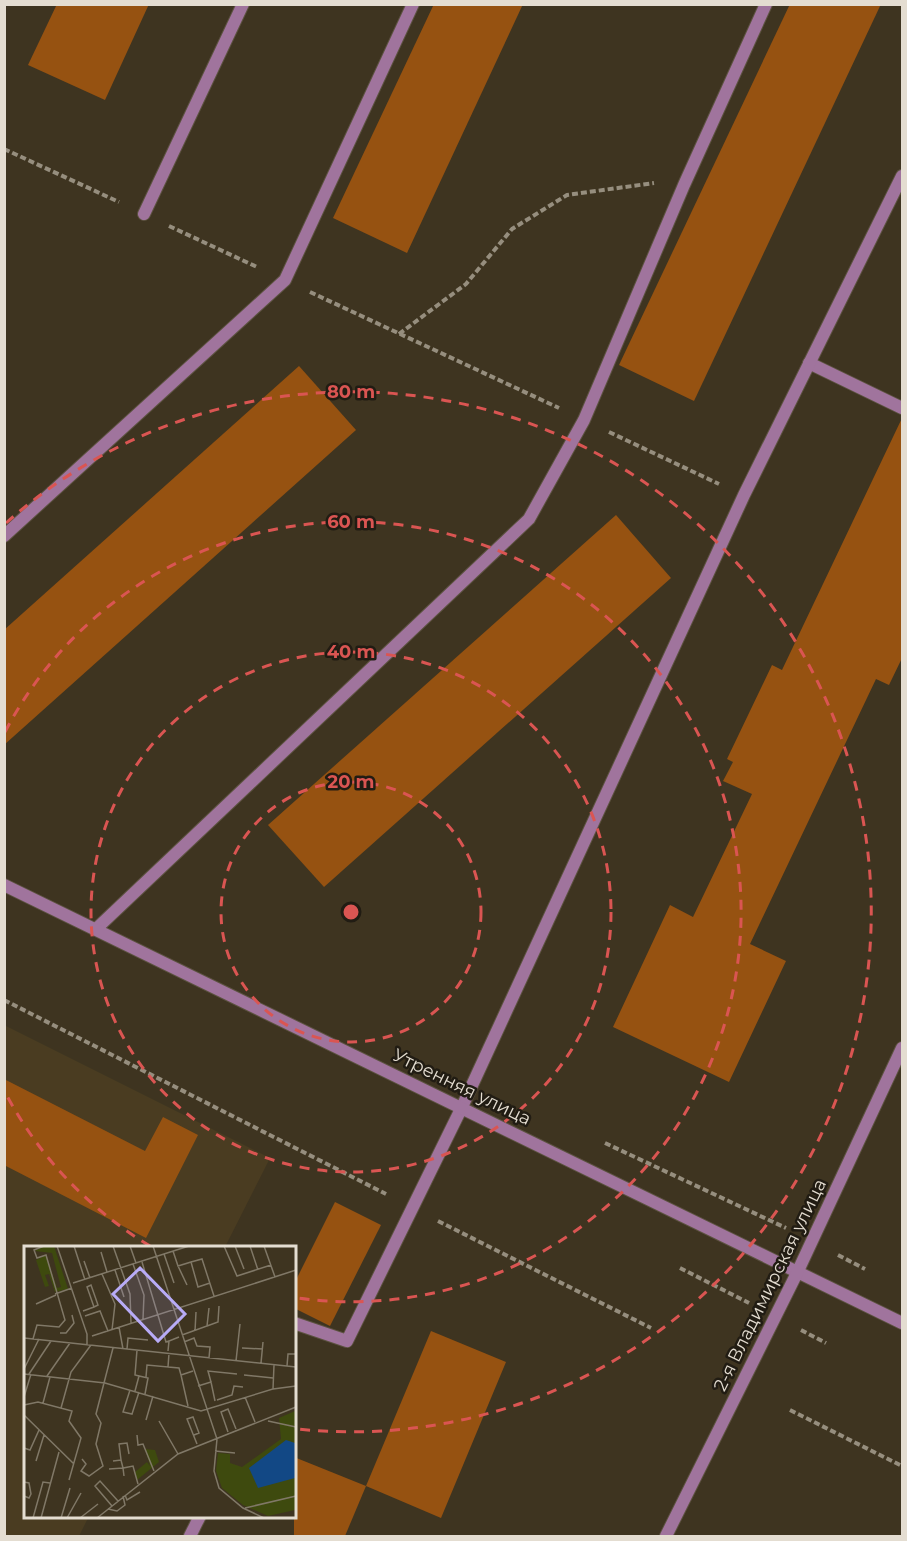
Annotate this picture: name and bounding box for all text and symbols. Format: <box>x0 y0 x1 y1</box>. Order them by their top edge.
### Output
text: 80 m <box>327 381 375 403</box>
text: 60 m <box>327 511 375 533</box>
text: 40 m <box>327 641 375 663</box>
text: 20 m <box>328 771 374 793</box>
centre of rings <box>341 902 361 922</box>
street label: Утренняя улица <box>389 1044 535 1130</box>
street label: 2-я Владимирская улица <box>709 1175 831 1395</box>
inset map <box>24 1246 296 1517</box>

